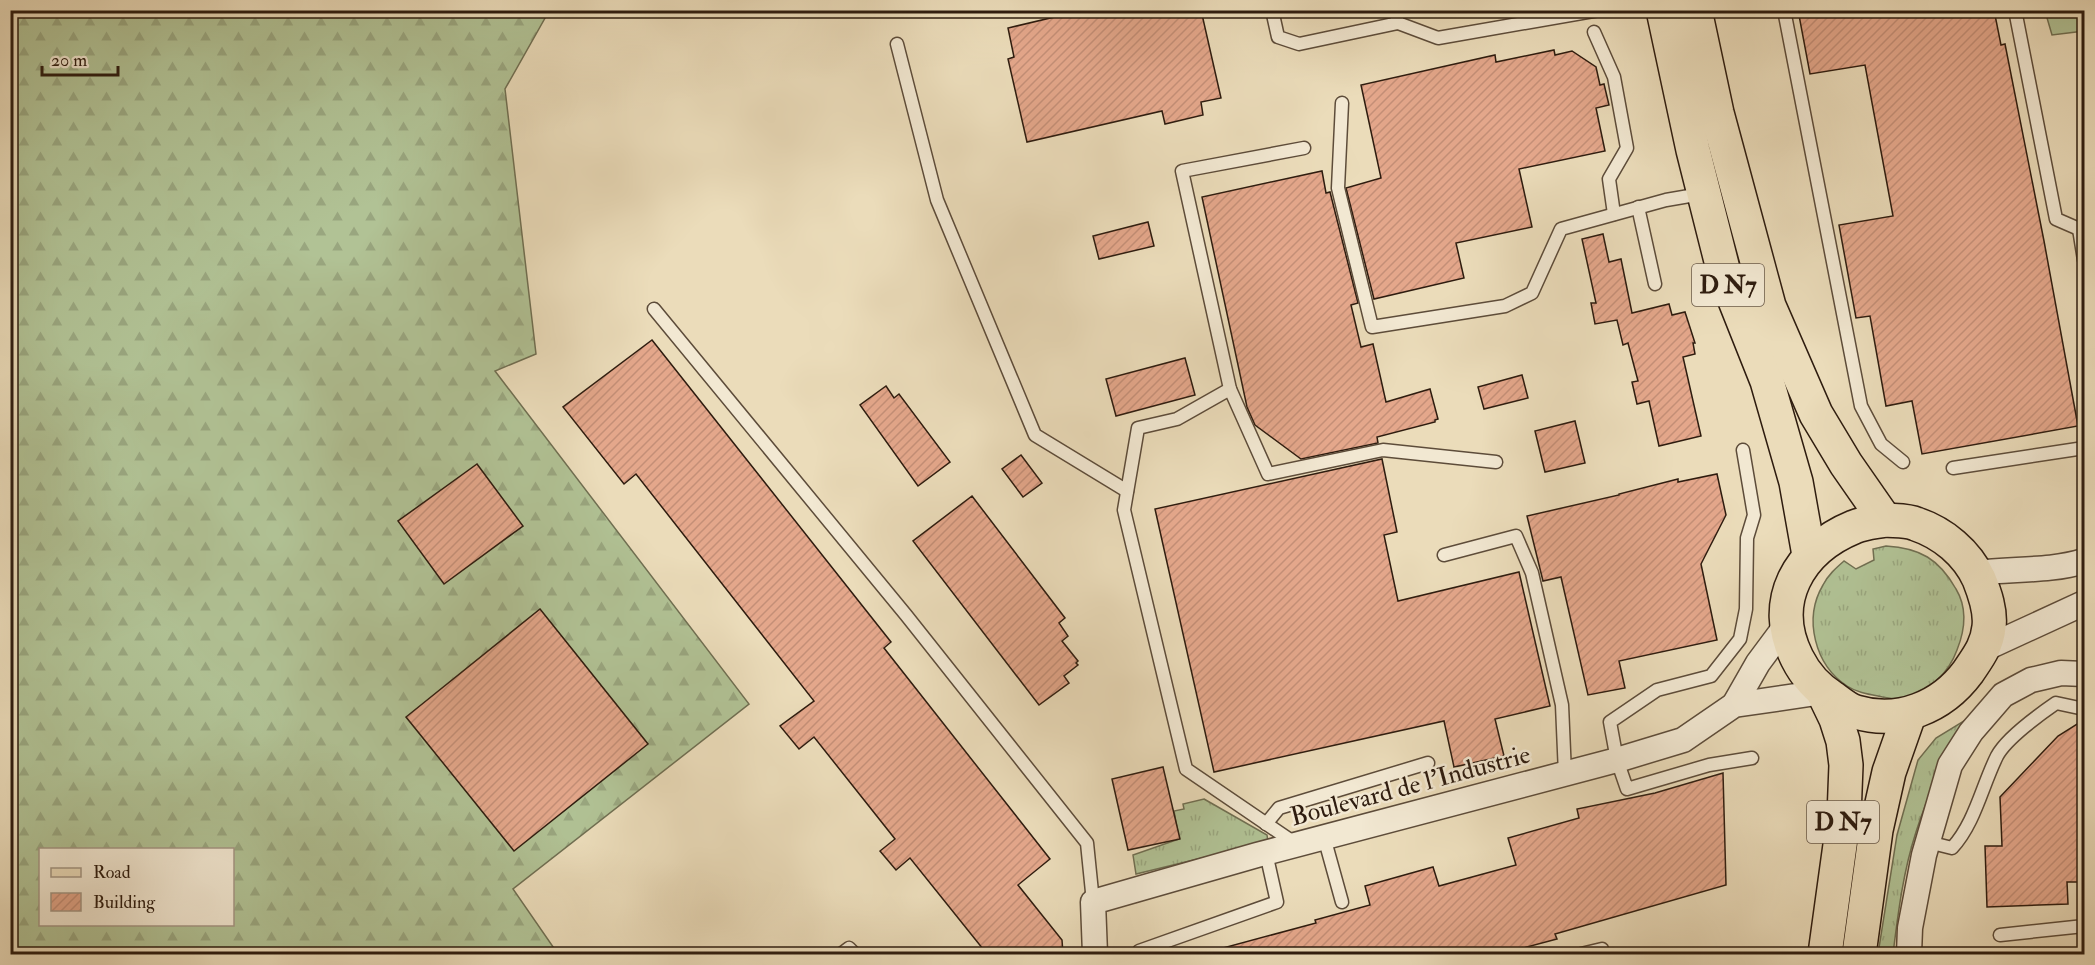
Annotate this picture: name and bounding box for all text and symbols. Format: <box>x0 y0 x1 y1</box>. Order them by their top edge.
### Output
scale bar <box>42 39 118 77</box>
text: 20 m <box>51 49 87 72</box>
road number: D N7 <box>1692 264 1764 306</box>
street label: Boulevard de l'Industrie <box>1287 738 1534 833</box>
road number: D N7 <box>1807 801 1879 843</box>
legend <box>39 848 234 926</box>
text: Road <box>93 861 131 884</box>
text: Building <box>93 891 156 914</box>

